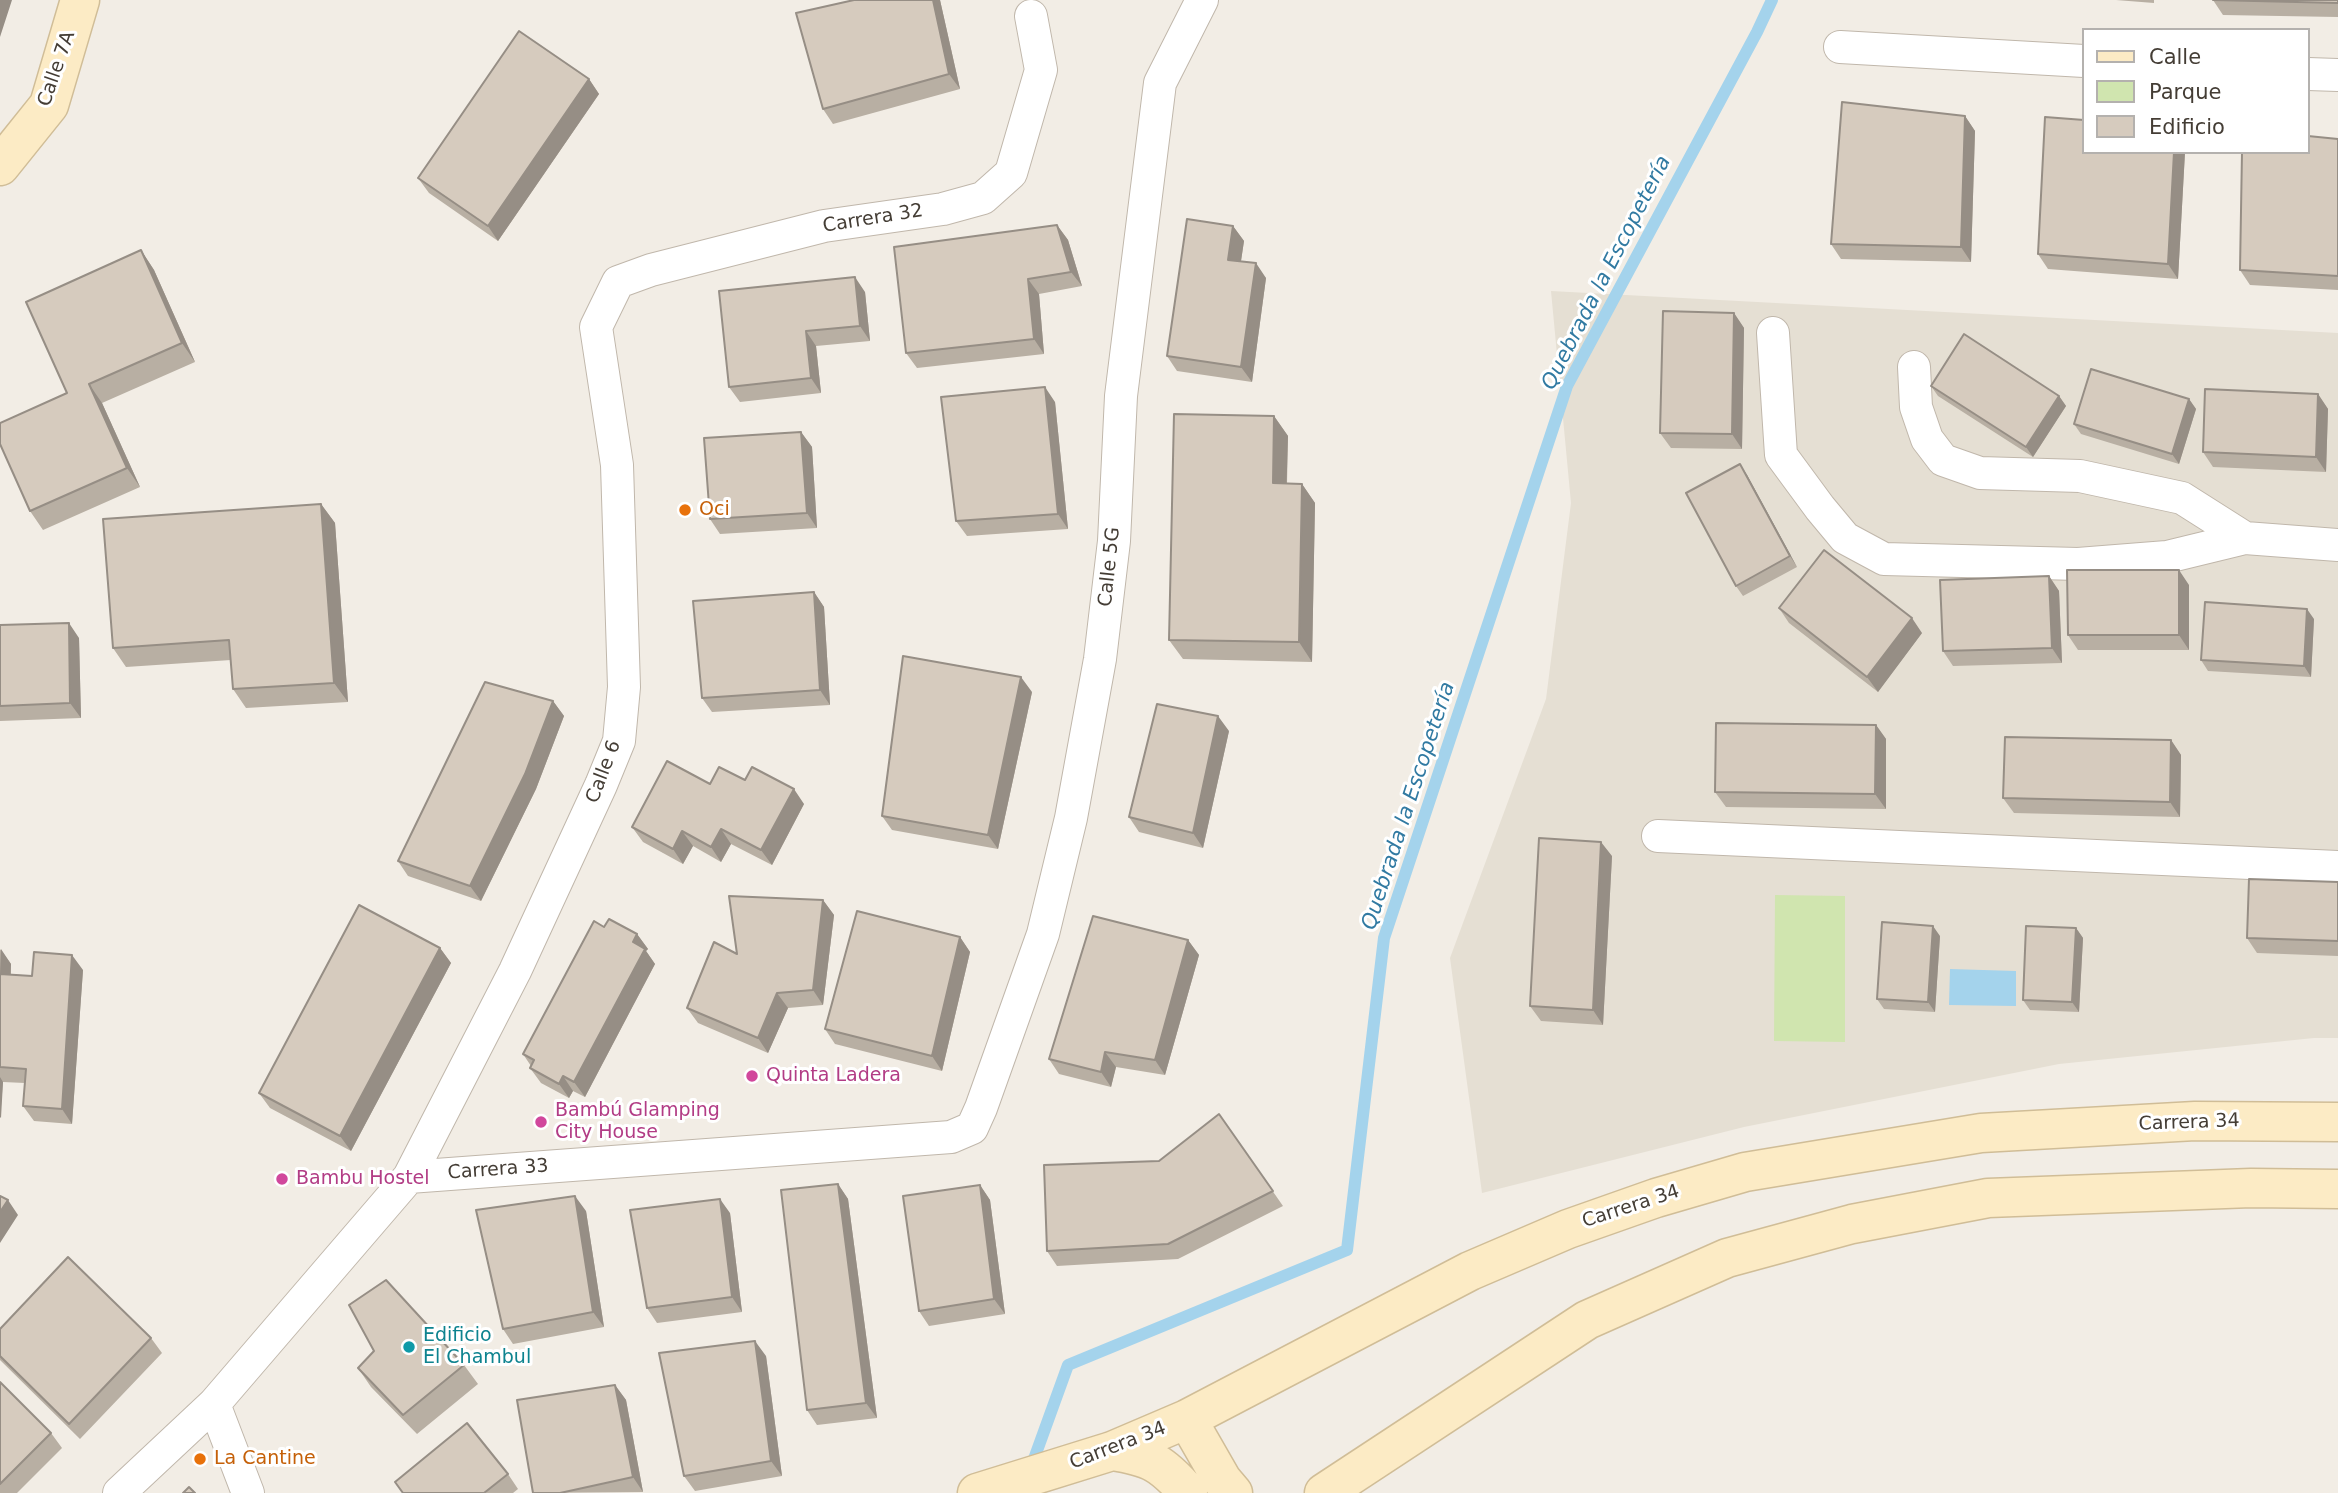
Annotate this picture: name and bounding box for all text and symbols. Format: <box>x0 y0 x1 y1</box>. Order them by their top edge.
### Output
street label: Calle 7A <box>33 28 81 110</box>
legend <box>2082 28 2310 154</box>
text: Calle <box>2149 45 2201 69</box>
text: Parque <box>2149 80 2221 104</box>
text: Edificio <box>2149 115 2225 139</box>
water label: Quebrada la Escopetería <box>1537 152 1677 394</box>
street label: Carrera 32 <box>821 200 925 238</box>
place label: Oci <box>699 499 730 521</box>
marker: Oci <box>677 502 693 518</box>
street label: Calle 5G <box>1094 526 1126 608</box>
water label: Quebrada la Escopetería <box>1357 679 1461 933</box>
street label: Calle 6 <box>582 737 626 807</box>
place label: Quinta Ladera <box>766 1065 901 1087</box>
marker: Quinta Ladera <box>744 1068 760 1084</box>
place label: Bambú Glamping City House <box>555 1100 720 1144</box>
street label: Carrera 34 <box>2138 1110 2240 1136</box>
marker: Bambú Glamping City House <box>533 1114 549 1130</box>
street label: Carrera 33 <box>447 1155 549 1185</box>
place label: Bambu Hostel <box>296 1168 430 1190</box>
marker: Bambu Hostel <box>274 1171 290 1187</box>
street label: Carrera 34 <box>1579 1181 1683 1233</box>
place label: Edificio El Chambul <box>423 1325 531 1369</box>
marker: Edificio El Chambul <box>401 1339 417 1355</box>
street label: Carrera 34 <box>1067 1417 1169 1475</box>
place label: La Cantine <box>214 1448 316 1470</box>
marker: La Cantine <box>192 1451 208 1467</box>

